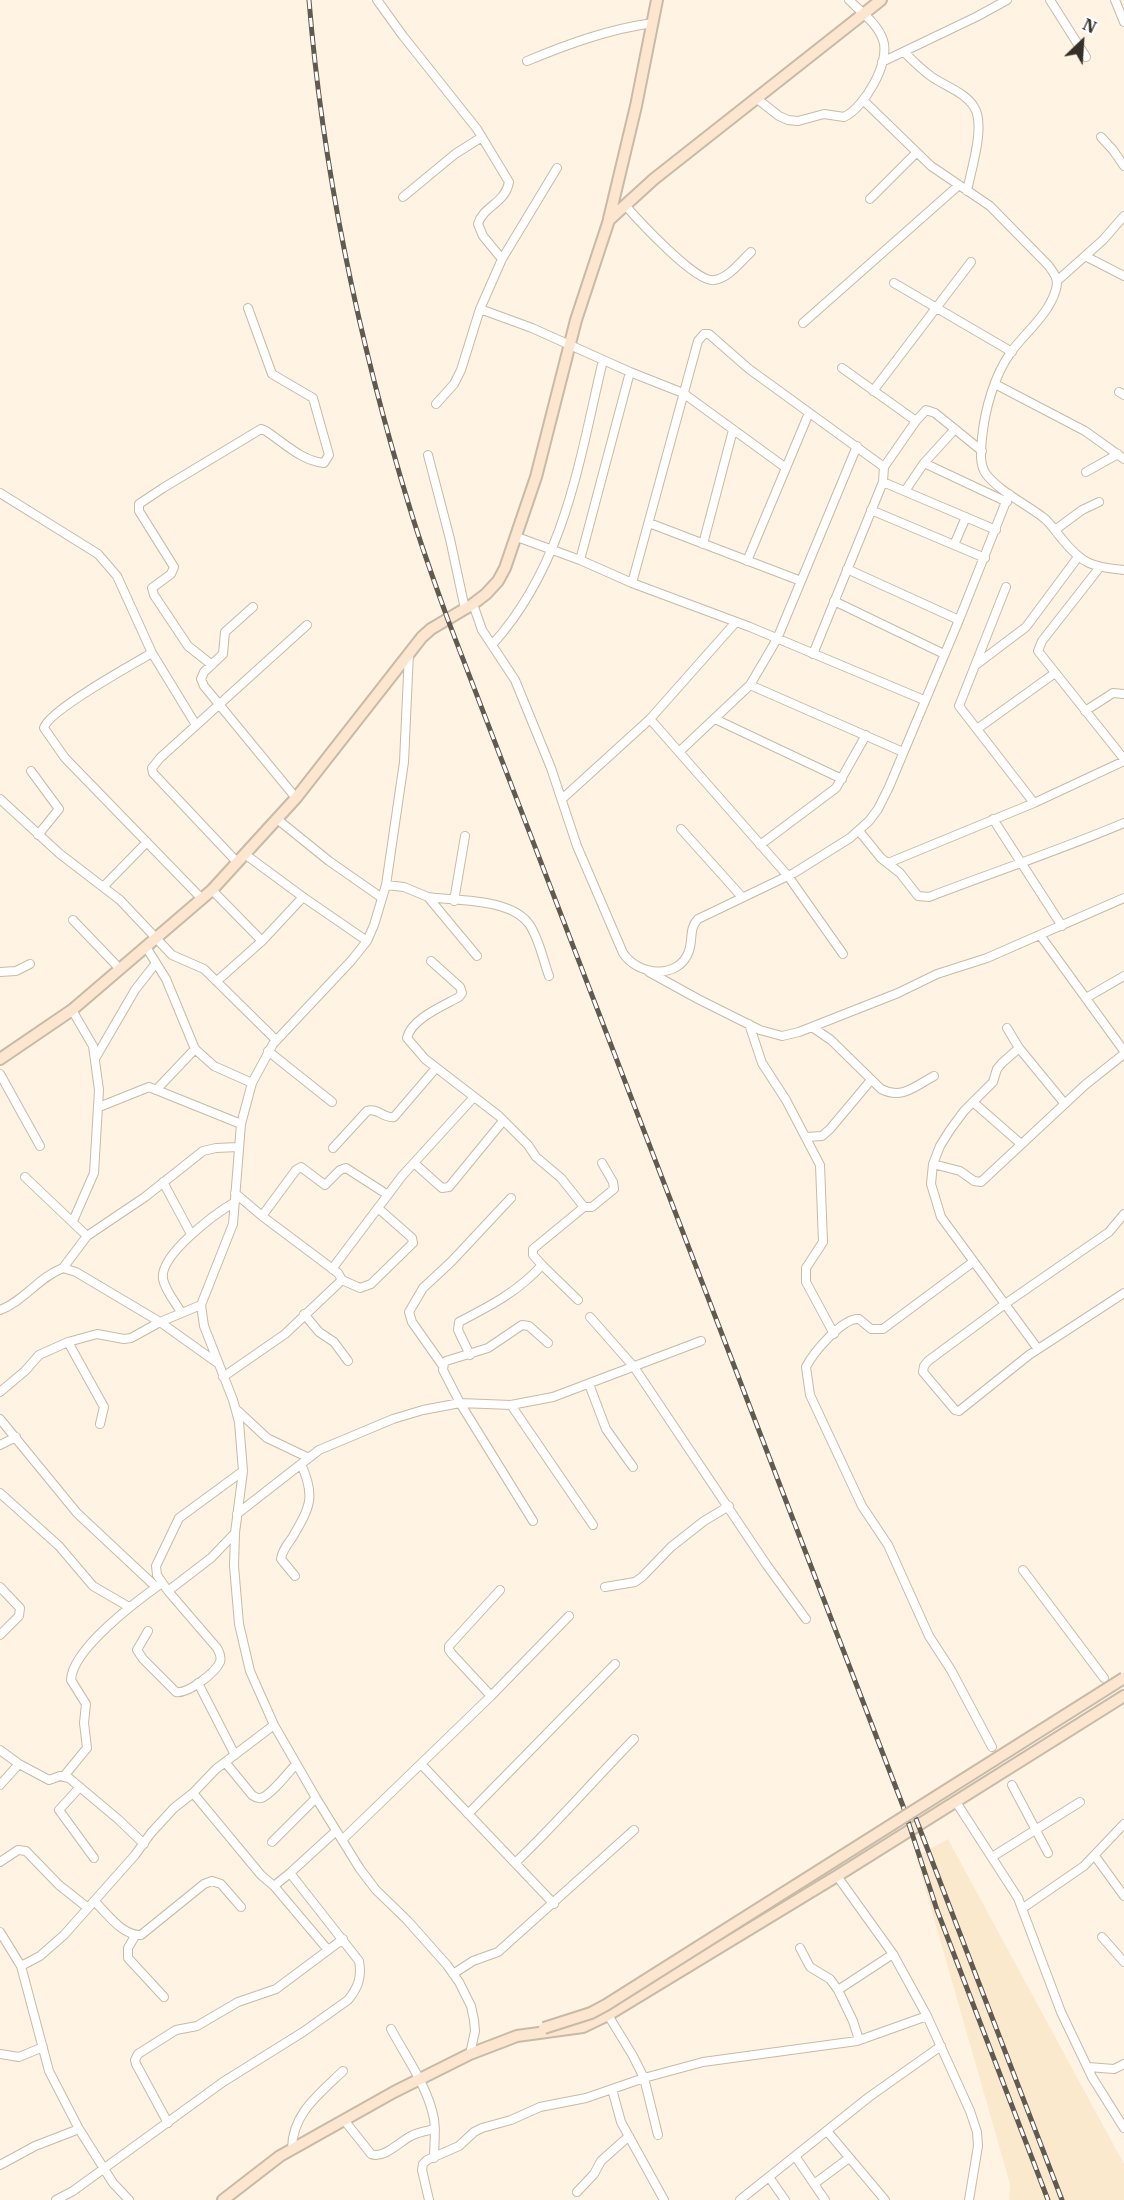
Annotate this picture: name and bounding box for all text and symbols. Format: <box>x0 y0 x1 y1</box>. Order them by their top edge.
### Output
north arrow <box>1052 12 1112 72</box>
text: N <box>1080 14 1100 37</box>

